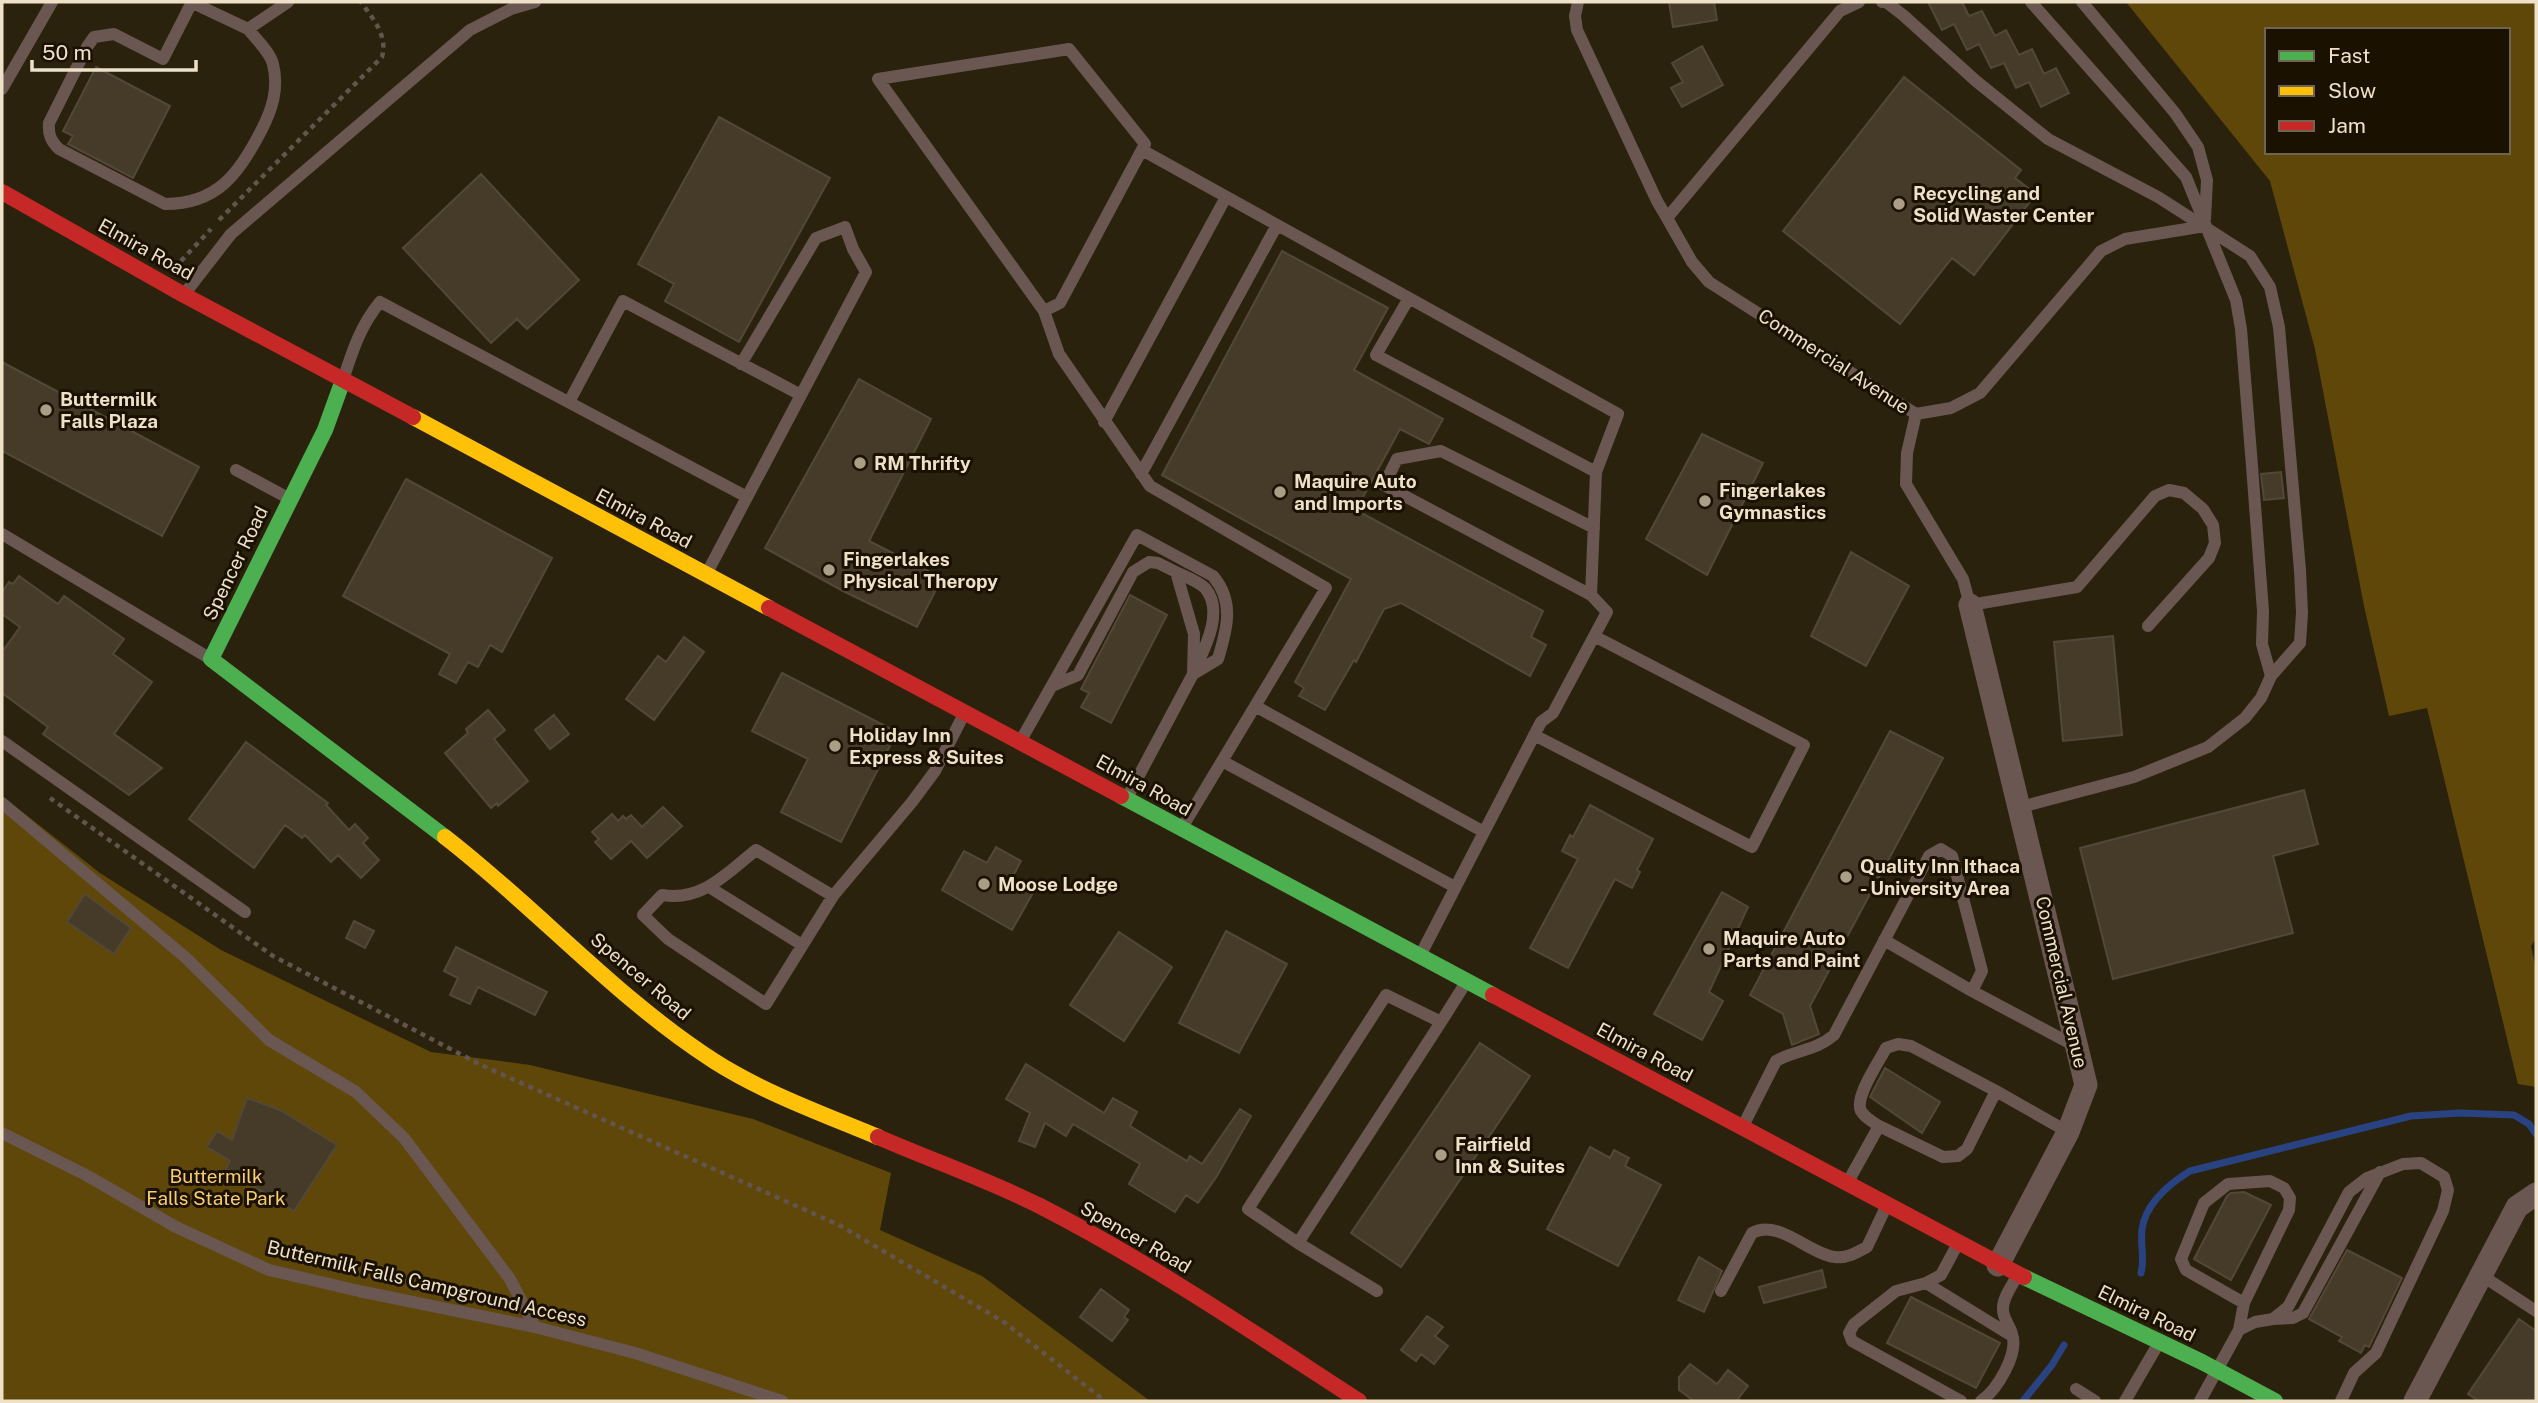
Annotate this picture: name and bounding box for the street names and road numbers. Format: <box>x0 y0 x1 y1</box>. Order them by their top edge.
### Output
street label: Elmira Road <box>94 214 198 284</box>
street label: Commercial Avenue <box>1754 304 1914 418</box>
street label: Elmira Road <box>592 483 696 553</box>
street label: Spencer Road <box>198 503 272 623</box>
street label: Elmira Road <box>1092 750 1196 820</box>
street label: Commercial Avenue <box>2032 894 2092 1070</box>
street label: Spencer Road <box>586 928 696 1024</box>
street label: Elmira Road <box>1593 1017 1697 1087</box>
street label: Spencer Road <box>1077 1197 1195 1277</box>
street label: Buttermilk Falls Campground Access <box>265 1235 589 1331</box>
street label: Elmira Road <box>2095 1280 2199 1346</box>

